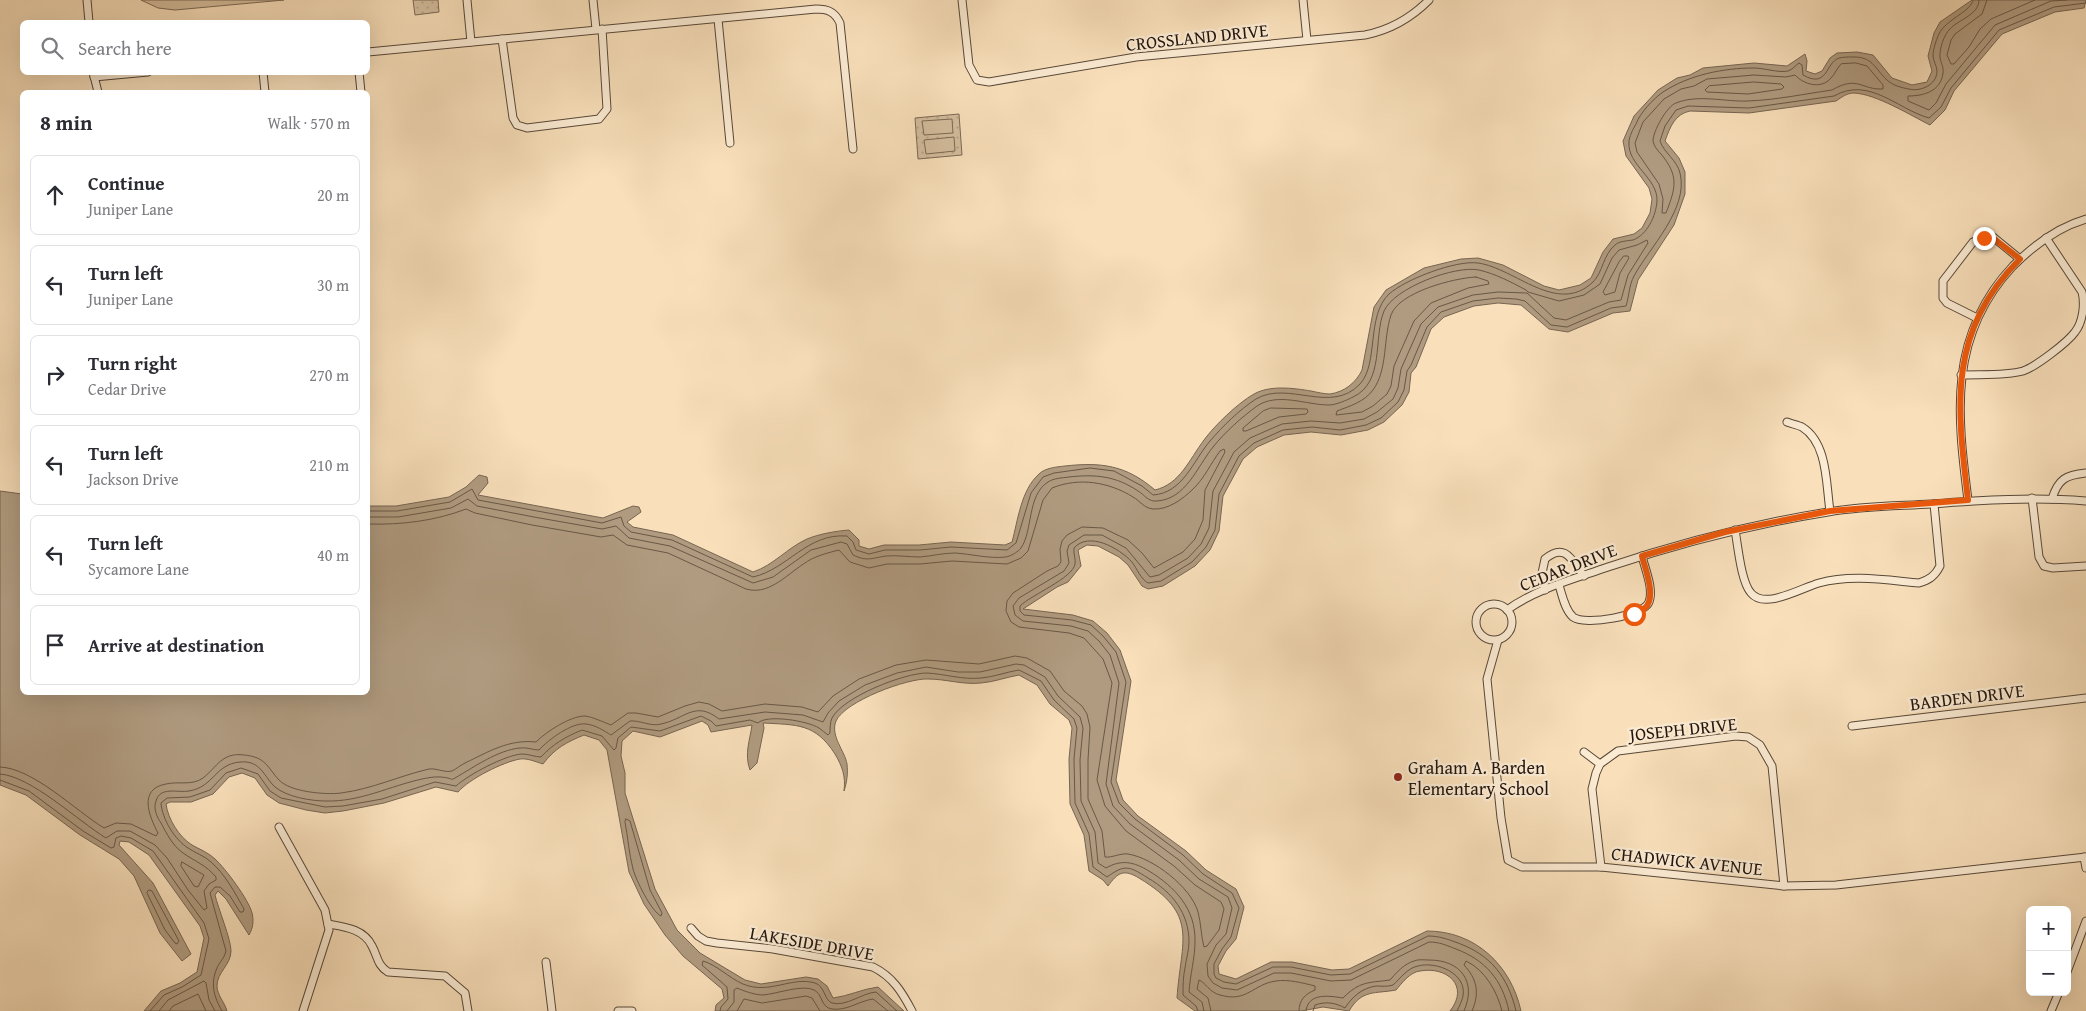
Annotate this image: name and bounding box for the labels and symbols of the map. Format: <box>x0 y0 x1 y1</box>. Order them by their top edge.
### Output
street label: CROSSLAND DRIVE <box>1125 16 1269 58</box>
route end <box>1973 227 1996 250</box>
street label: CEDAR DRIVE <box>1515 536 1621 598</box>
route start <box>1623 603 1646 626</box>
street label: BARDEN DRIVE <box>1908 677 2026 717</box>
street label: JOSEPH DRIVE <box>1626 710 1738 748</box>
place label: Graham A. Barden Elementary School <box>1408 754 1549 802</box>
marker: Graham A. Barden Elementary School <box>1392 771 1404 783</box>
street label: CHADWICK AVENUE <box>1610 840 1764 882</box>
street label: LAKESIDE DRIVE <box>748 919 876 967</box>

